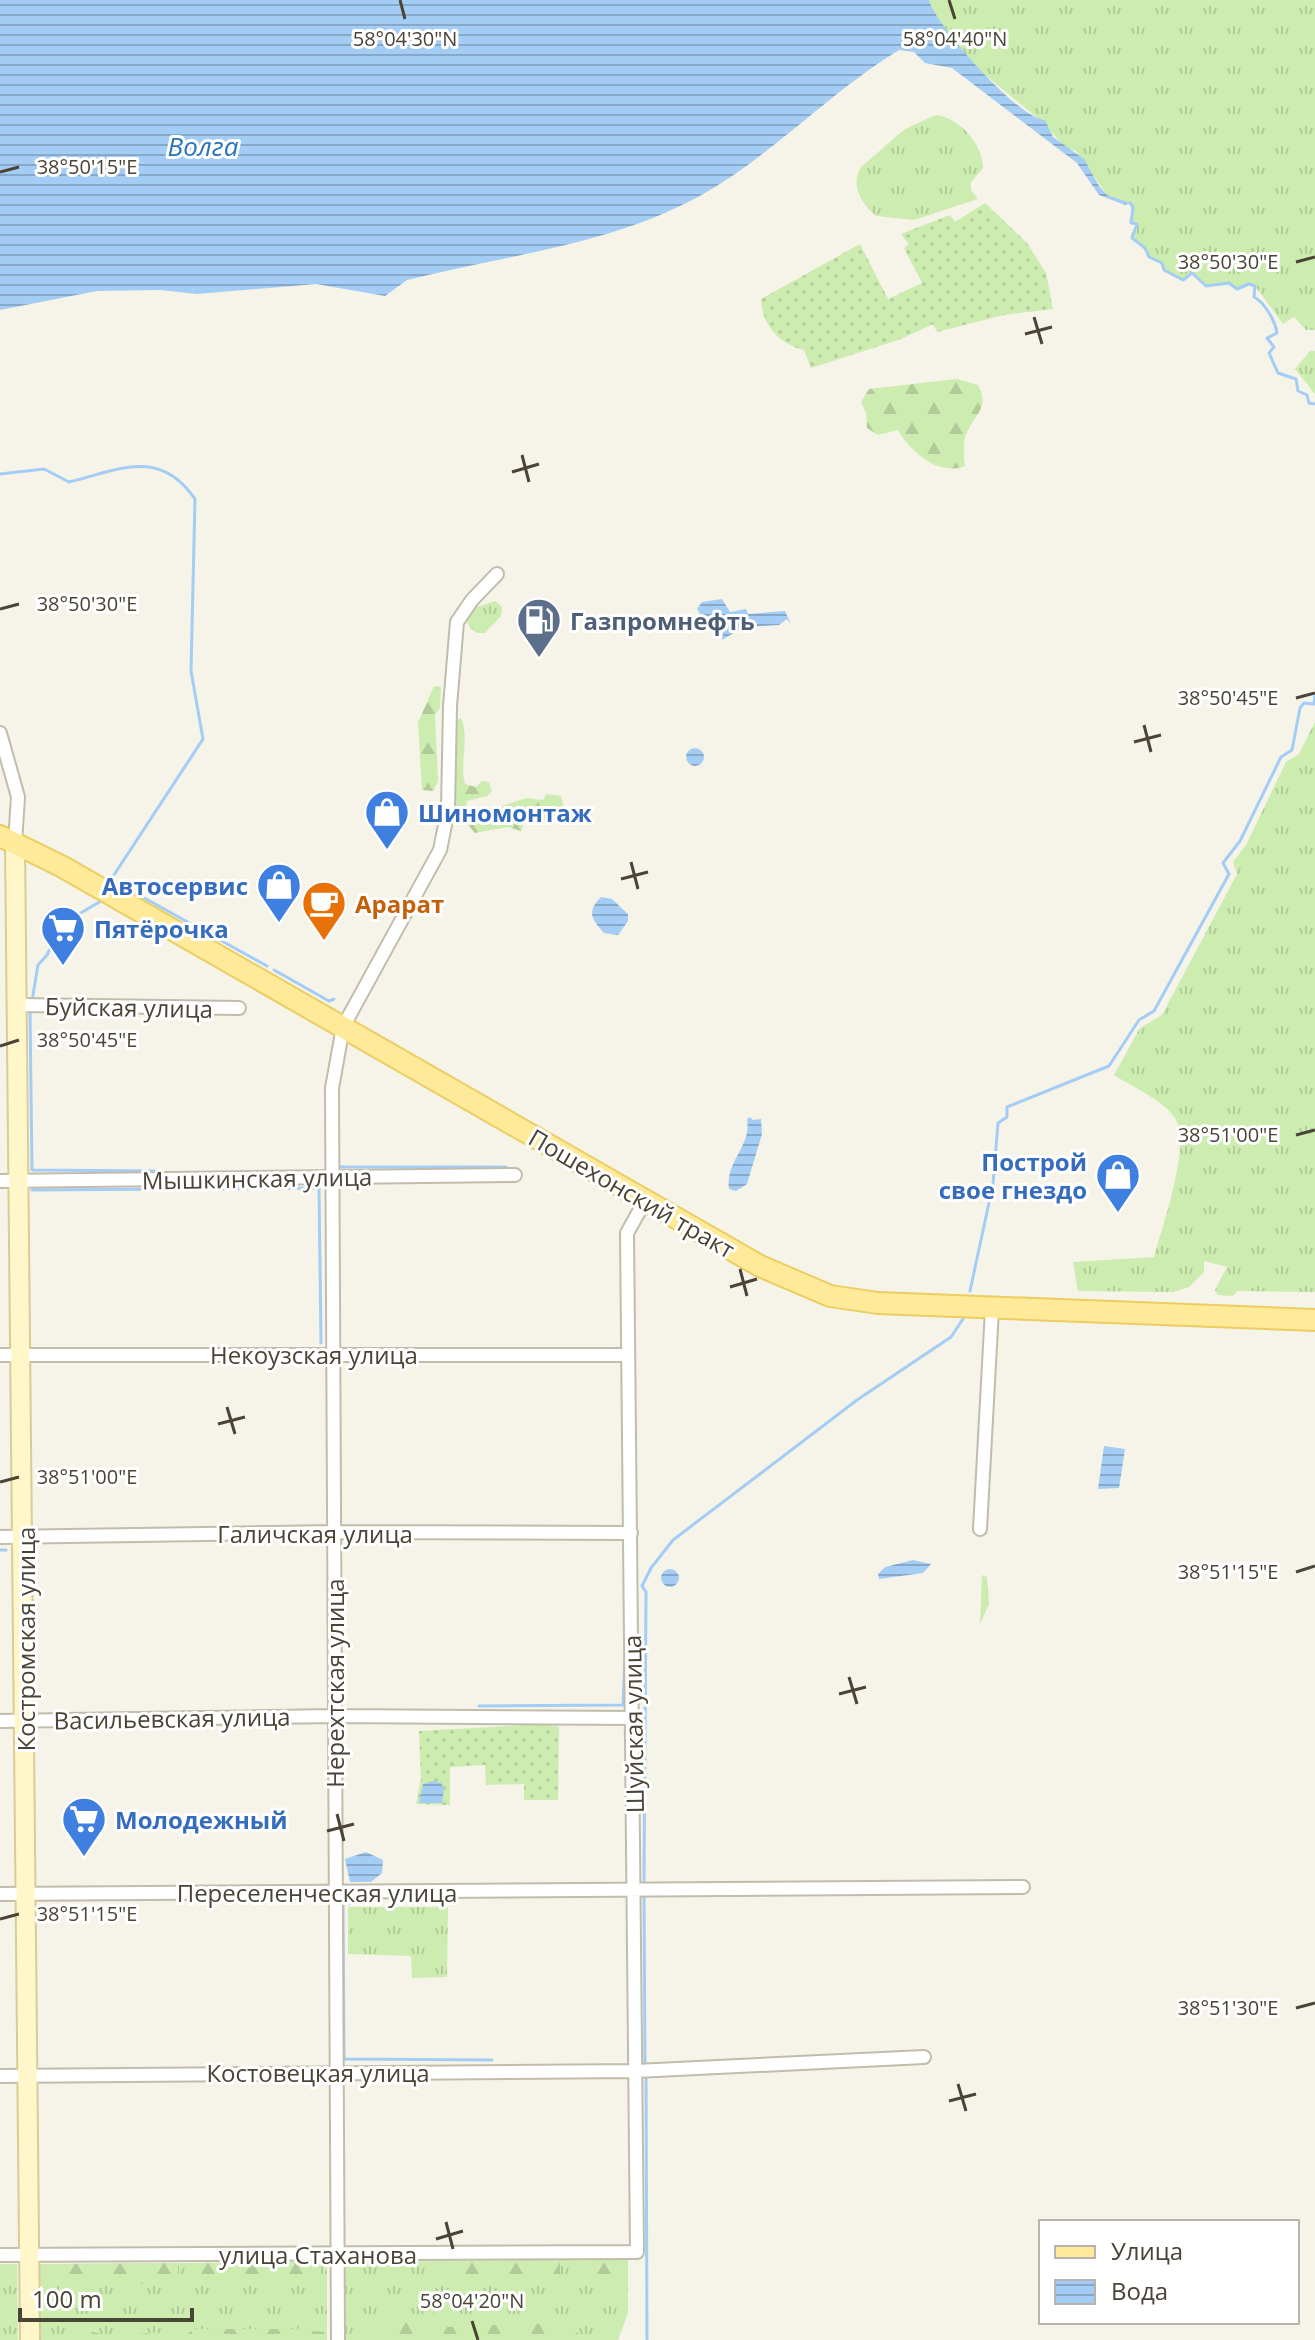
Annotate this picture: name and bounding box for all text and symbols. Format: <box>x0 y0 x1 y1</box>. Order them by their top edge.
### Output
text: 58°04'30"N <box>353 25 457 52</box>
text: 58°04'40"N <box>903 25 1007 52</box>
water label: Волга <box>168 128 239 164</box>
text: 38°50'15"E <box>37 153 137 180</box>
text: 38°50'30"E <box>1178 248 1278 275</box>
text: 38°50'30"E <box>37 590 137 617</box>
fuel station icon: Газпромнефть <box>515 596 563 659</box>
place label: Газпромнефть <box>570 604 755 637</box>
text: 38°50'45"E <box>1178 684 1278 711</box>
shop icon: Шиномонтаж <box>363 788 411 851</box>
place label: Шиномонтаж <box>418 796 592 829</box>
shop icon: Автосервис <box>255 861 303 924</box>
place label: Автосервис <box>102 869 248 902</box>
cafe icon: Арарат <box>300 879 348 942</box>
place label: Арарат <box>355 887 444 920</box>
supermarket icon: Пятёрочка <box>39 904 87 967</box>
place label: Пятёрочка <box>94 912 229 945</box>
street label: Буйская улица <box>45 989 213 1025</box>
text: 38°50'45"E <box>37 1026 137 1053</box>
street label: Пошехонский тракт <box>523 1121 741 1265</box>
text: 38°51'00"E <box>1178 1121 1278 1148</box>
place label: Построй свое гнездо <box>939 1145 1087 1206</box>
shop icon: Построй свое гнездо <box>1094 1151 1142 1214</box>
street label: Мышкинская улица <box>142 1159 372 1197</box>
street label: Некоузская улица <box>210 1338 418 1371</box>
text: 38°51'00"E <box>37 1463 137 1490</box>
street label: Галичская улица <box>217 1517 413 1550</box>
street label: Костромская улица <box>9 1527 42 1751</box>
text: 38°51'15"E <box>1178 1558 1278 1585</box>
street label: Нерехтская улица <box>318 1578 351 1788</box>
street label: Шуйская улица <box>615 1635 651 1813</box>
street label: Васильевская улица <box>53 1699 291 1737</box>
supermarket icon: Молодежный <box>60 1795 108 1858</box>
place label: Молодежный <box>115 1803 287 1836</box>
street label: Переселенческая улица <box>177 1876 457 1909</box>
text: 38°51'15"E <box>37 1900 137 1927</box>
text: 38°51'30"E <box>1178 1994 1278 2021</box>
street label: Костовецкая улица <box>206 2056 430 2089</box>
legend <box>1039 2220 1299 2324</box>
text: Улица <box>1111 2234 1183 2267</box>
street label: улица Стаханова <box>219 2238 417 2271</box>
scale bar <box>20 2272 192 2322</box>
text: Вода <box>1111 2274 1168 2307</box>
text: 100 m <box>32 2282 102 2315</box>
text: 58°04'20"N <box>420 2287 524 2314</box>

